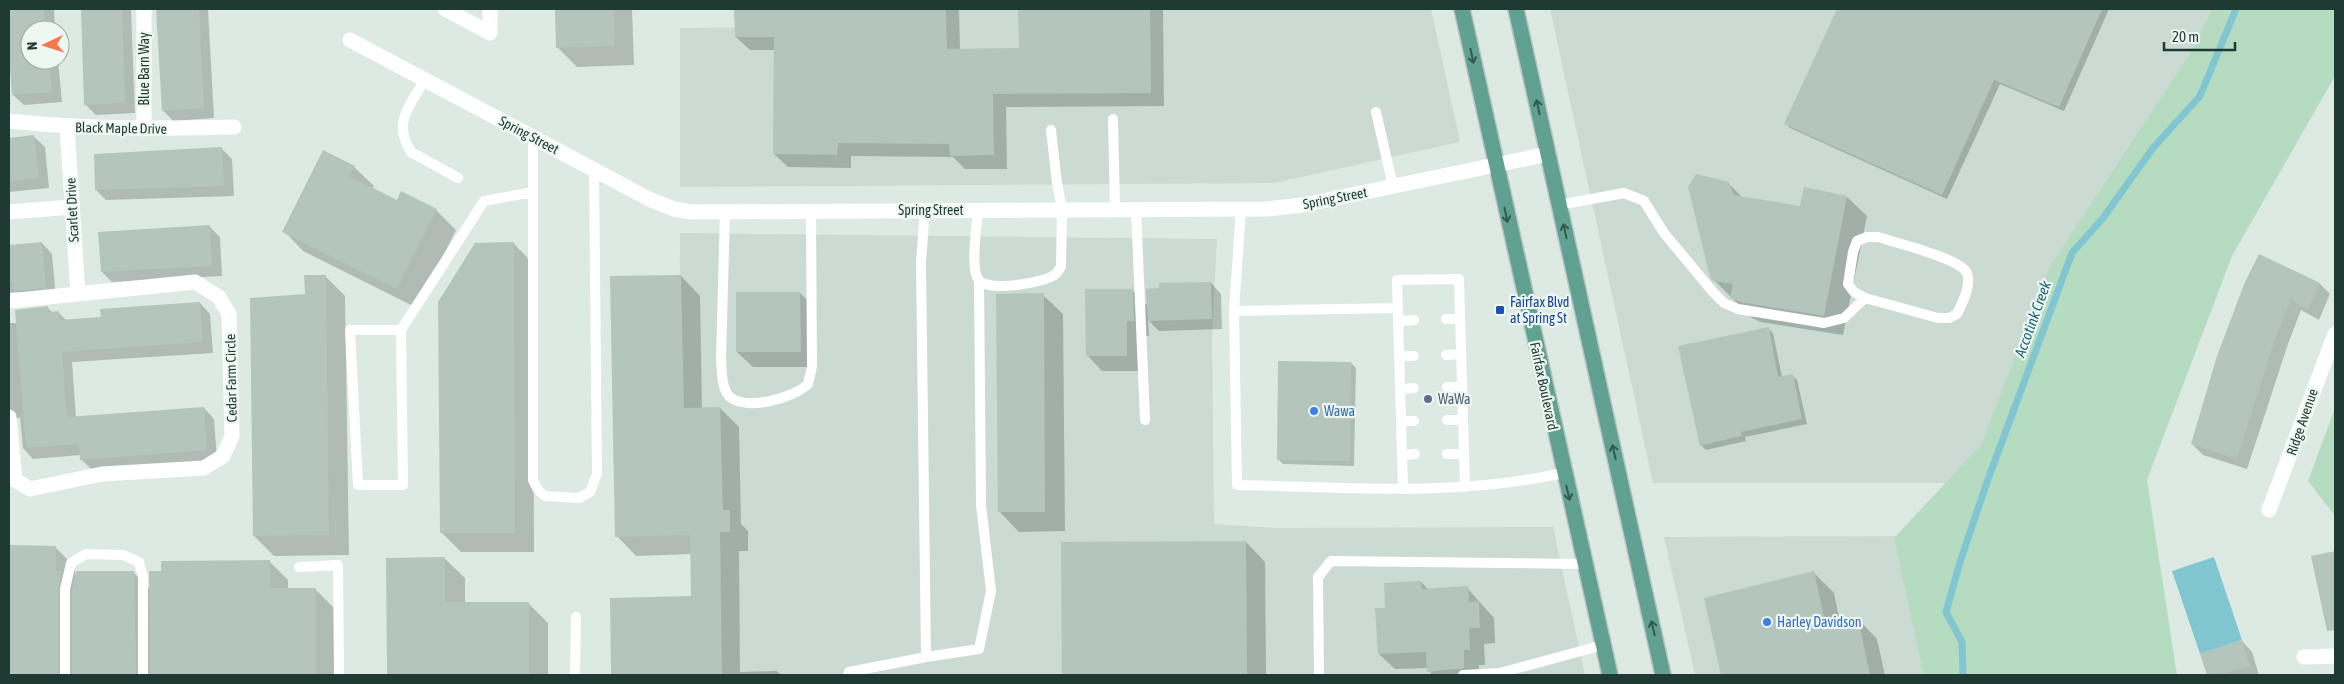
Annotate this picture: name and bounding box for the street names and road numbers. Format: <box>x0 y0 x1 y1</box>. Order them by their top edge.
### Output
street label: Blue Barn Way <box>136 32 152 106</box>
street label: Spring Street <box>496 113 562 157</box>
street label: Black Maple Drive <box>75 119 167 137</box>
street label: Scarlet Drive <box>62 177 82 243</box>
street label: Spring Street <box>1301 184 1369 212</box>
street label: Spring Street <box>898 202 964 218</box>
street label: Cedar Farm Circle <box>222 334 240 422</box>
street label: Fairfax Boulevard <box>1527 340 1561 432</box>
street label: Ridge Avenue <box>2283 386 2321 458</box>

